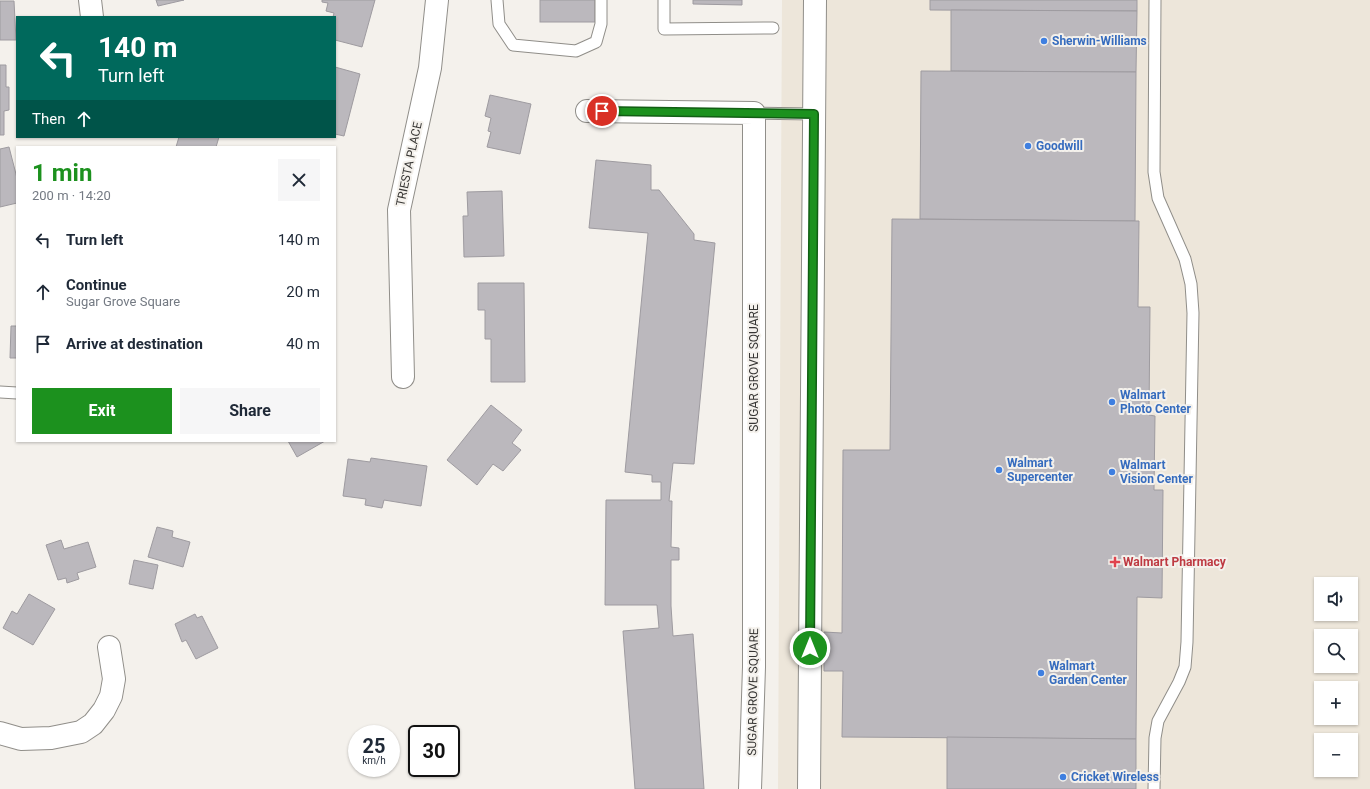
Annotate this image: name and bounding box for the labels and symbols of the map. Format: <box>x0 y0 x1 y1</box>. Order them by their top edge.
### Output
place label: Sherwin-Williams <box>1052 34 1147 48</box>
marker: Sherwin-Williams <box>1039 36 1049 46</box>
pin <box>585 94 619 128</box>
street label: TRIESTA PLACE <box>393 120 425 207</box>
place label: Goodwill <box>1036 139 1083 153</box>
marker: Goodwill <box>1023 141 1033 151</box>
street label: SUGAR GROVE SQUARE <box>747 304 761 432</box>
place label: Walmart Photo Center <box>1120 388 1191 416</box>
marker: Walmart Photo Center <box>1107 397 1117 407</box>
place label: Walmart Supercenter <box>1007 456 1074 484</box>
place label: Walmart Vision Center <box>1120 458 1193 486</box>
marker: Walmart Supercenter <box>994 465 1004 475</box>
marker: Walmart Vision Center <box>1107 467 1117 477</box>
place label: Walmart Pharmacy <box>1123 555 1227 569</box>
marker: Walmart Pharmacy <box>1110 557 1120 567</box>
position arrow <box>789 627 831 669</box>
street label: SUGAR GROVE SQUARE <box>745 628 761 756</box>
place label: Walmart Garden Center <box>1049 659 1127 687</box>
marker: Walmart Garden Center <box>1036 668 1046 678</box>
speed limit sign: 30 <box>408 725 460 777</box>
place label: Cricket Wireless <box>1071 770 1159 784</box>
marker: Cricket Wireless <box>1058 772 1068 782</box>

